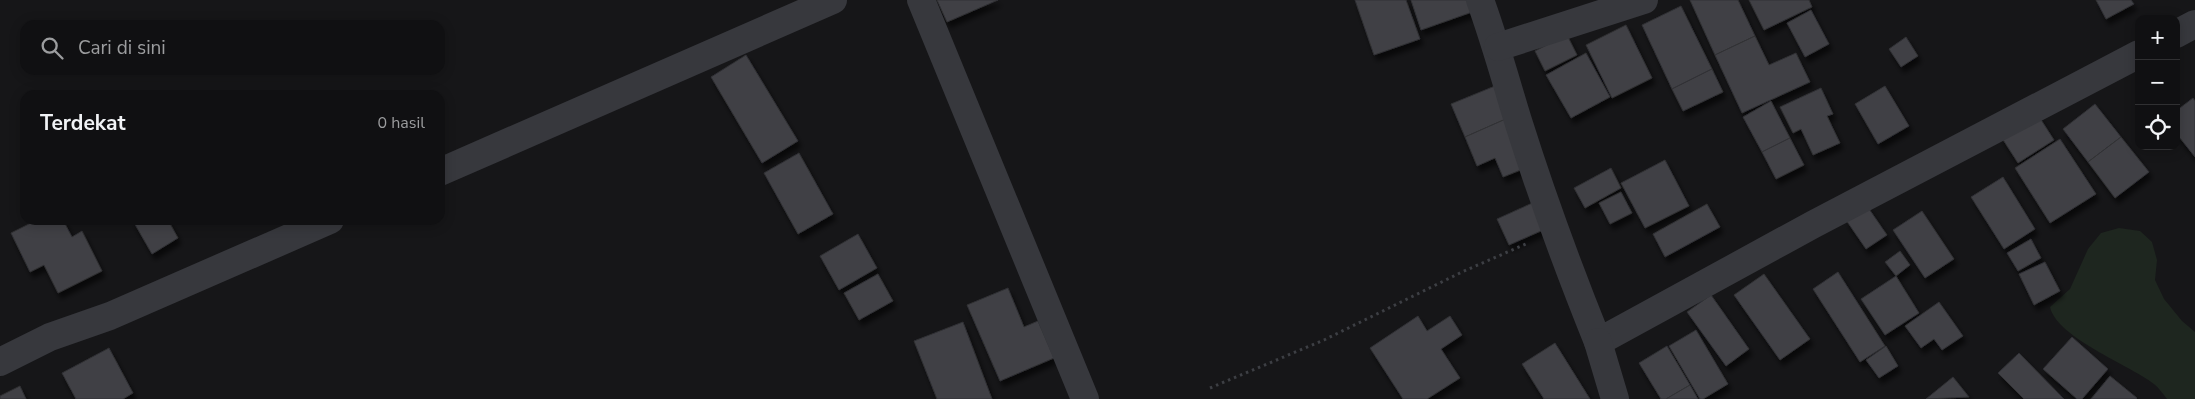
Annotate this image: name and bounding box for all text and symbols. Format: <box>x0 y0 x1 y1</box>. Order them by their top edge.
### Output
map controls <box>2135 15 2180 150</box>
button: + <box>2135 15 2180 60</box>
search box <box>20 20 445 75</box>
icon: search <box>38 34 66 62</box>
text: Cari di sini <box>78 35 166 61</box>
button: − <box>2135 60 2180 105</box>
button: locate <box>2135 105 2180 150</box>
text: Terdekat <box>40 109 126 137</box>
text: 0 hasil <box>378 112 425 134</box>

